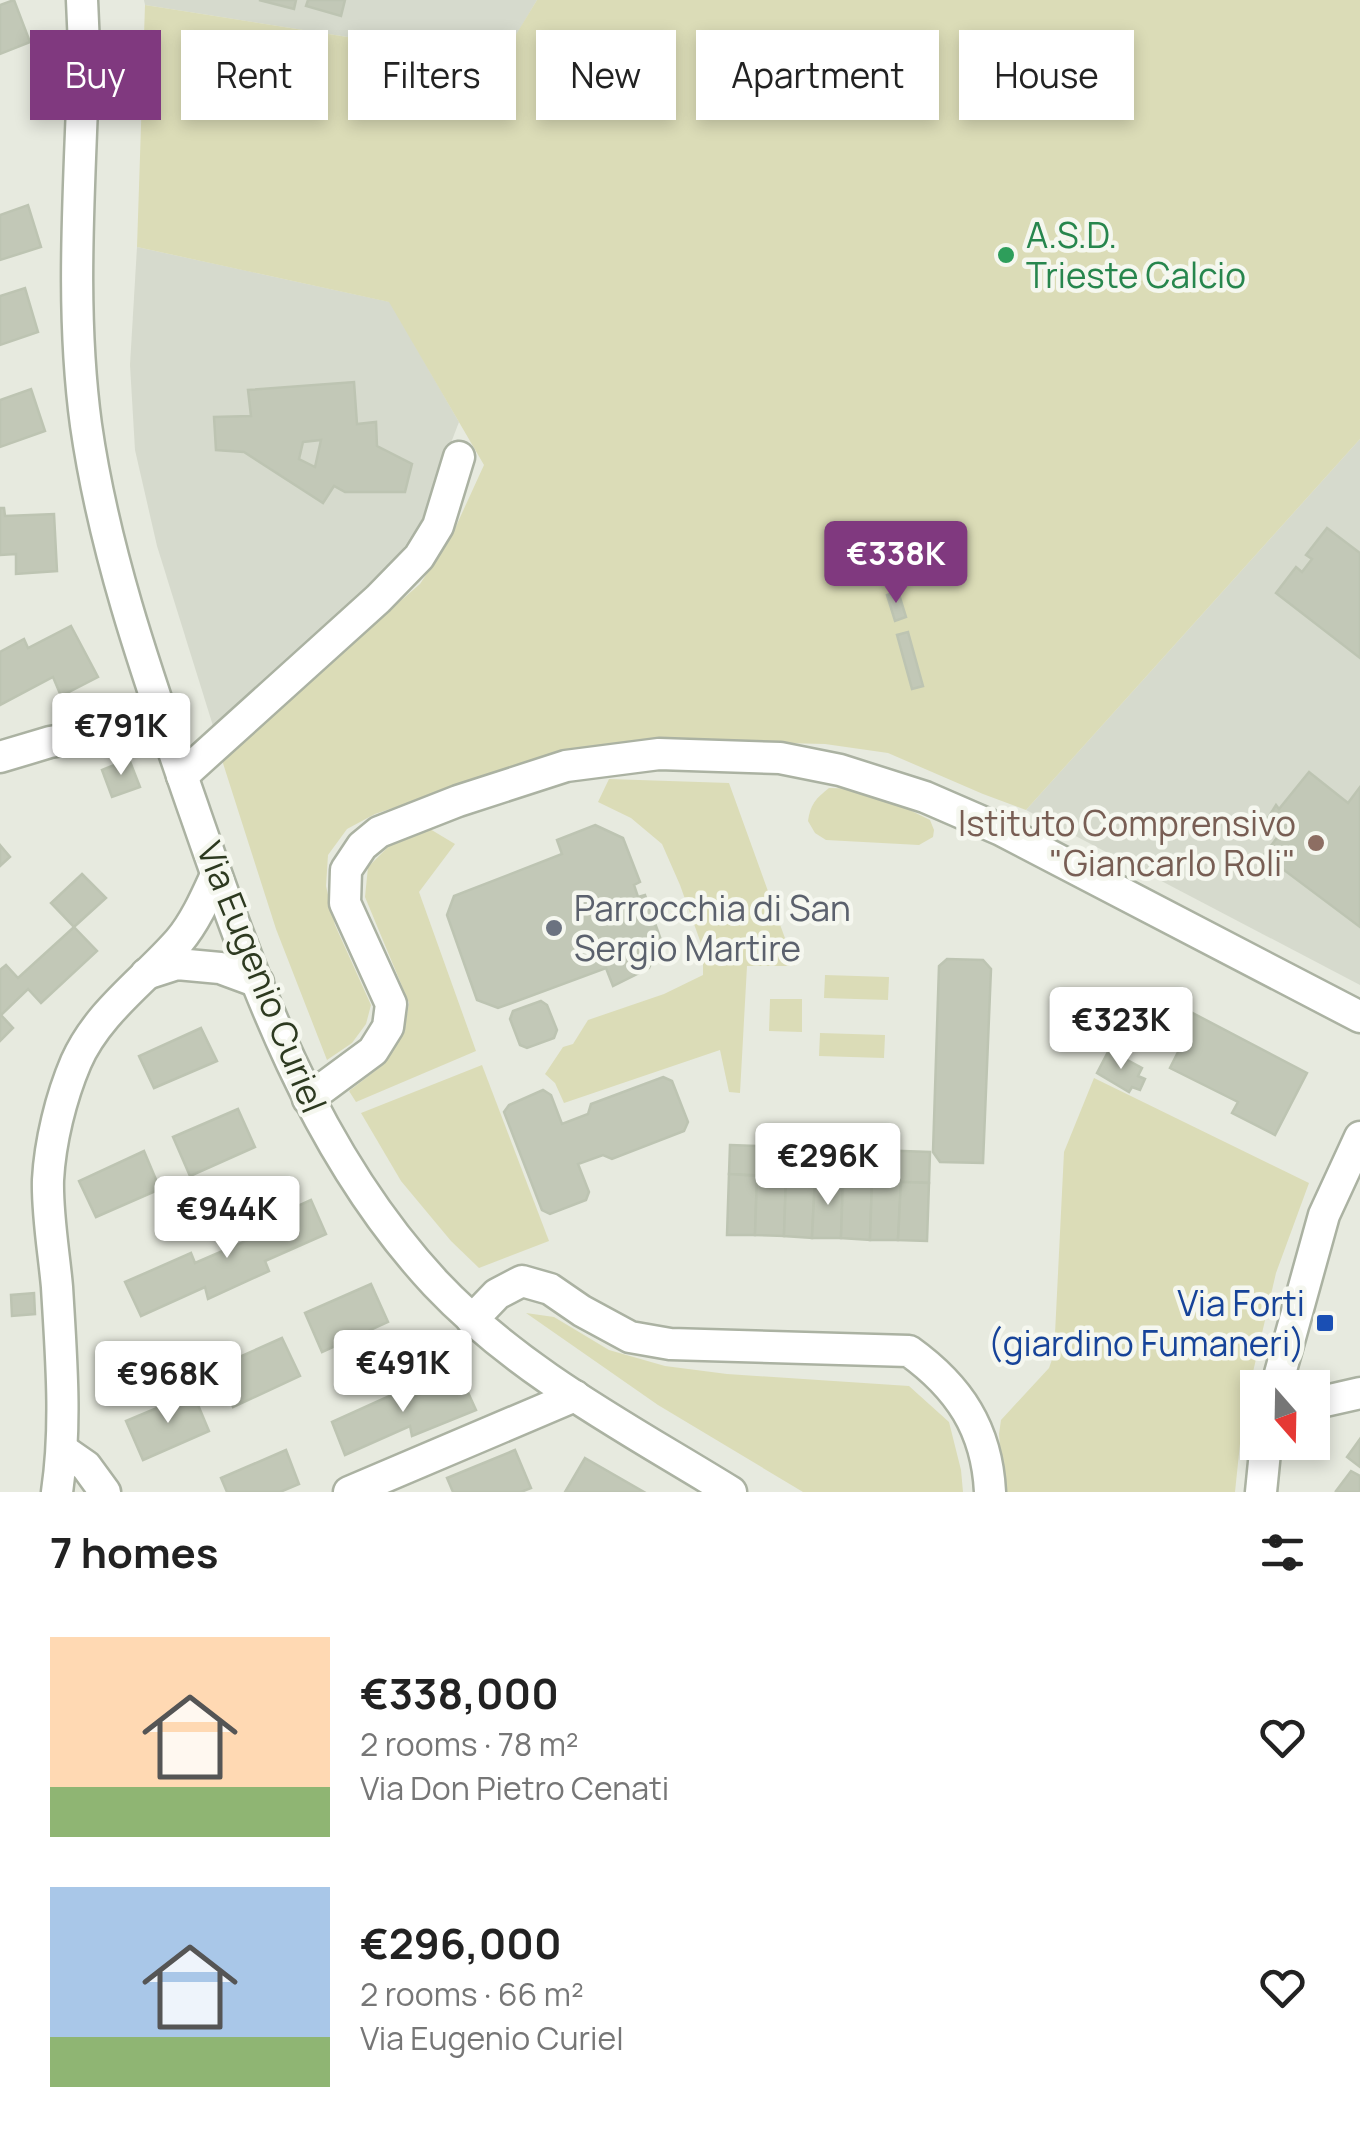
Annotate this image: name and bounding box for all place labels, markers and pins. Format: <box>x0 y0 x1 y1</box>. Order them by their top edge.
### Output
place label: A.S.D. Trieste Calcio <box>1026 211 1246 299</box>
marker: A.S.D. Trieste Calcio <box>995 244 1017 266</box>
pin: €338K <box>826 521 966 606</box>
pin: €791K <box>51 693 191 778</box>
place label: Istituto Comprensivo "Giancarlo Roli" <box>958 799 1296 887</box>
marker: Istituto Comprensivo "Giancarlo Roli" <box>1305 832 1327 854</box>
place label: Parrocchia di San Sergio Martire <box>574 884 851 972</box>
marker: Parrocchia di San Sergio Martire <box>543 917 565 939</box>
pin: €323K <box>1051 987 1191 1072</box>
pin: €296K <box>758 1123 898 1208</box>
pin: €944K <box>157 1176 297 1261</box>
place label: Via Forti (giardino Fumaneri) <box>988 1279 1305 1367</box>
marker: Via Forti (giardino Fumaneri) <box>1314 1312 1336 1334</box>
pin: €491K <box>333 1330 473 1415</box>
pin: €968K <box>98 1341 238 1426</box>

